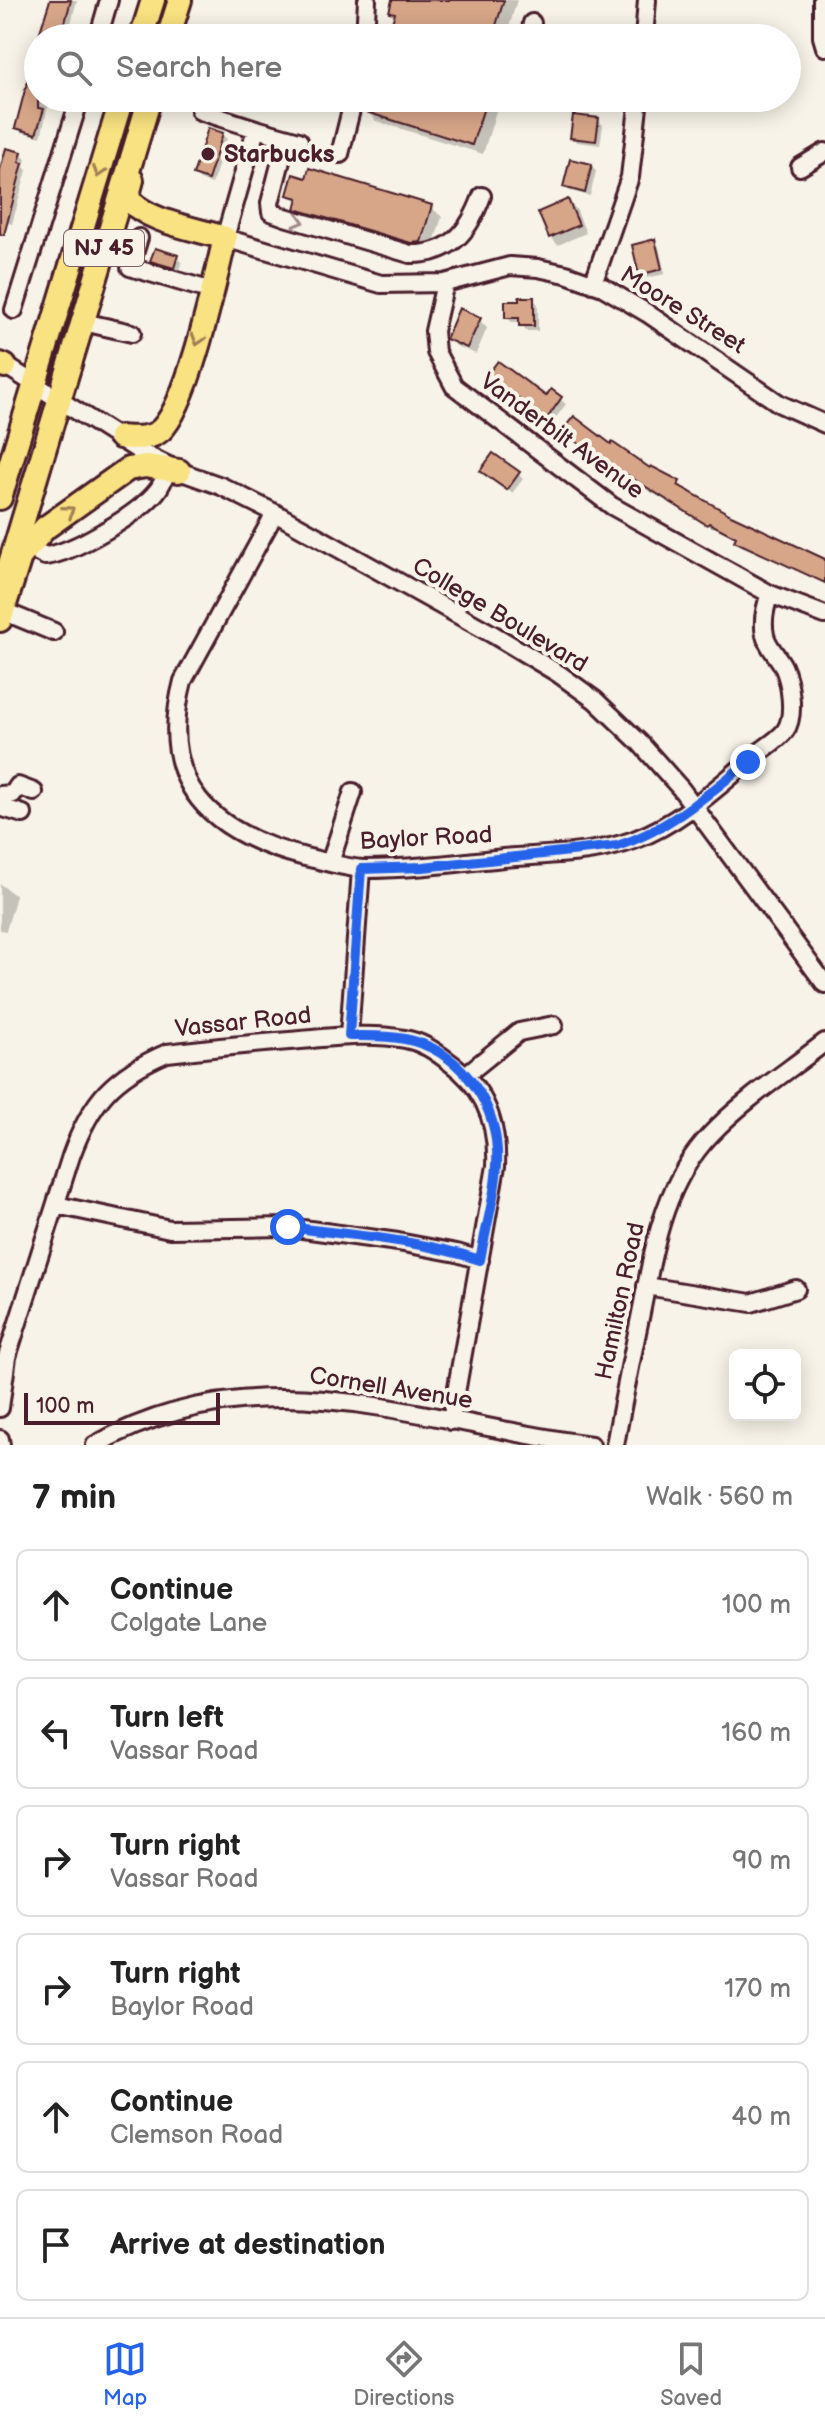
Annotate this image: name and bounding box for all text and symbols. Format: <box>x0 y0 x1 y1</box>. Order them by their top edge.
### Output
search box <box>24 24 801 112</box>
icon: search <box>52 46 96 90</box>
text: Search here <box>116 50 282 86</box>
place label: Starbucks <box>224 140 335 169</box>
marker: Starbucks <box>199 145 217 163</box>
one-way arrow <box>92 165 108 179</box>
one-way arrow <box>292 212 306 228</box>
road number: NJ 45 <box>64 230 144 266</box>
street label: Moore Street <box>615 260 752 360</box>
one-way arrow <box>191 333 207 347</box>
street label: Vanderbilt Avenue <box>474 367 650 505</box>
one-way arrow <box>60 506 75 520</box>
street label: College Boulevard <box>407 551 593 679</box>
route end <box>730 744 766 780</box>
street label: Baylor Road <box>359 820 493 856</box>
street label: Vassar Road <box>173 1000 313 1044</box>
route start <box>270 1209 306 1245</box>
street label: Hamilton Road <box>589 1220 651 1382</box>
map controls <box>729 1349 801 1421</box>
button: locate <box>729 1349 801 1421</box>
street label: Cornell Avenue <box>307 1361 475 1415</box>
scale bar <box>24 1389 220 1425</box>
text: 100 m <box>36 1393 95 1420</box>
text: 7 min <box>32 1477 116 1518</box>
text: Walk · 560 m <box>646 1482 793 1513</box>
text: Continue <box>110 1572 233 1608</box>
icon: ahead <box>34 1583 78 1627</box>
text: 100 m <box>722 1590 791 1621</box>
text: Colgate Lane <box>110 1608 267 1639</box>
text: Turn left <box>110 1700 224 1736</box>
icon: left <box>34 1711 78 1755</box>
text: 160 m <box>721 1718 791 1749</box>
text: Vassar Road <box>110 1736 259 1767</box>
text: Turn right <box>110 1828 241 1864</box>
icon: right <box>34 1839 78 1883</box>
text: 90 m <box>732 1846 791 1877</box>
text: Vassar Road <box>110 1864 259 1895</box>
text: Turn right <box>110 1956 241 1992</box>
icon: right <box>34 1967 78 2011</box>
text: 170 m <box>724 1974 791 2005</box>
text: Baylor Road <box>110 1992 254 2023</box>
text: Continue <box>110 2084 233 2120</box>
icon: ahead <box>34 2095 78 2139</box>
text: 40 m <box>731 2102 791 2133</box>
text: Clemson Road <box>110 2120 283 2151</box>
icon: arrive <box>34 2223 78 2267</box>
text: Arrive at destination <box>110 2227 386 2263</box>
tab: Map <box>103 2337 147 2412</box>
tab: Directions <box>353 2337 454 2412</box>
tab: Saved <box>660 2337 722 2412</box>

